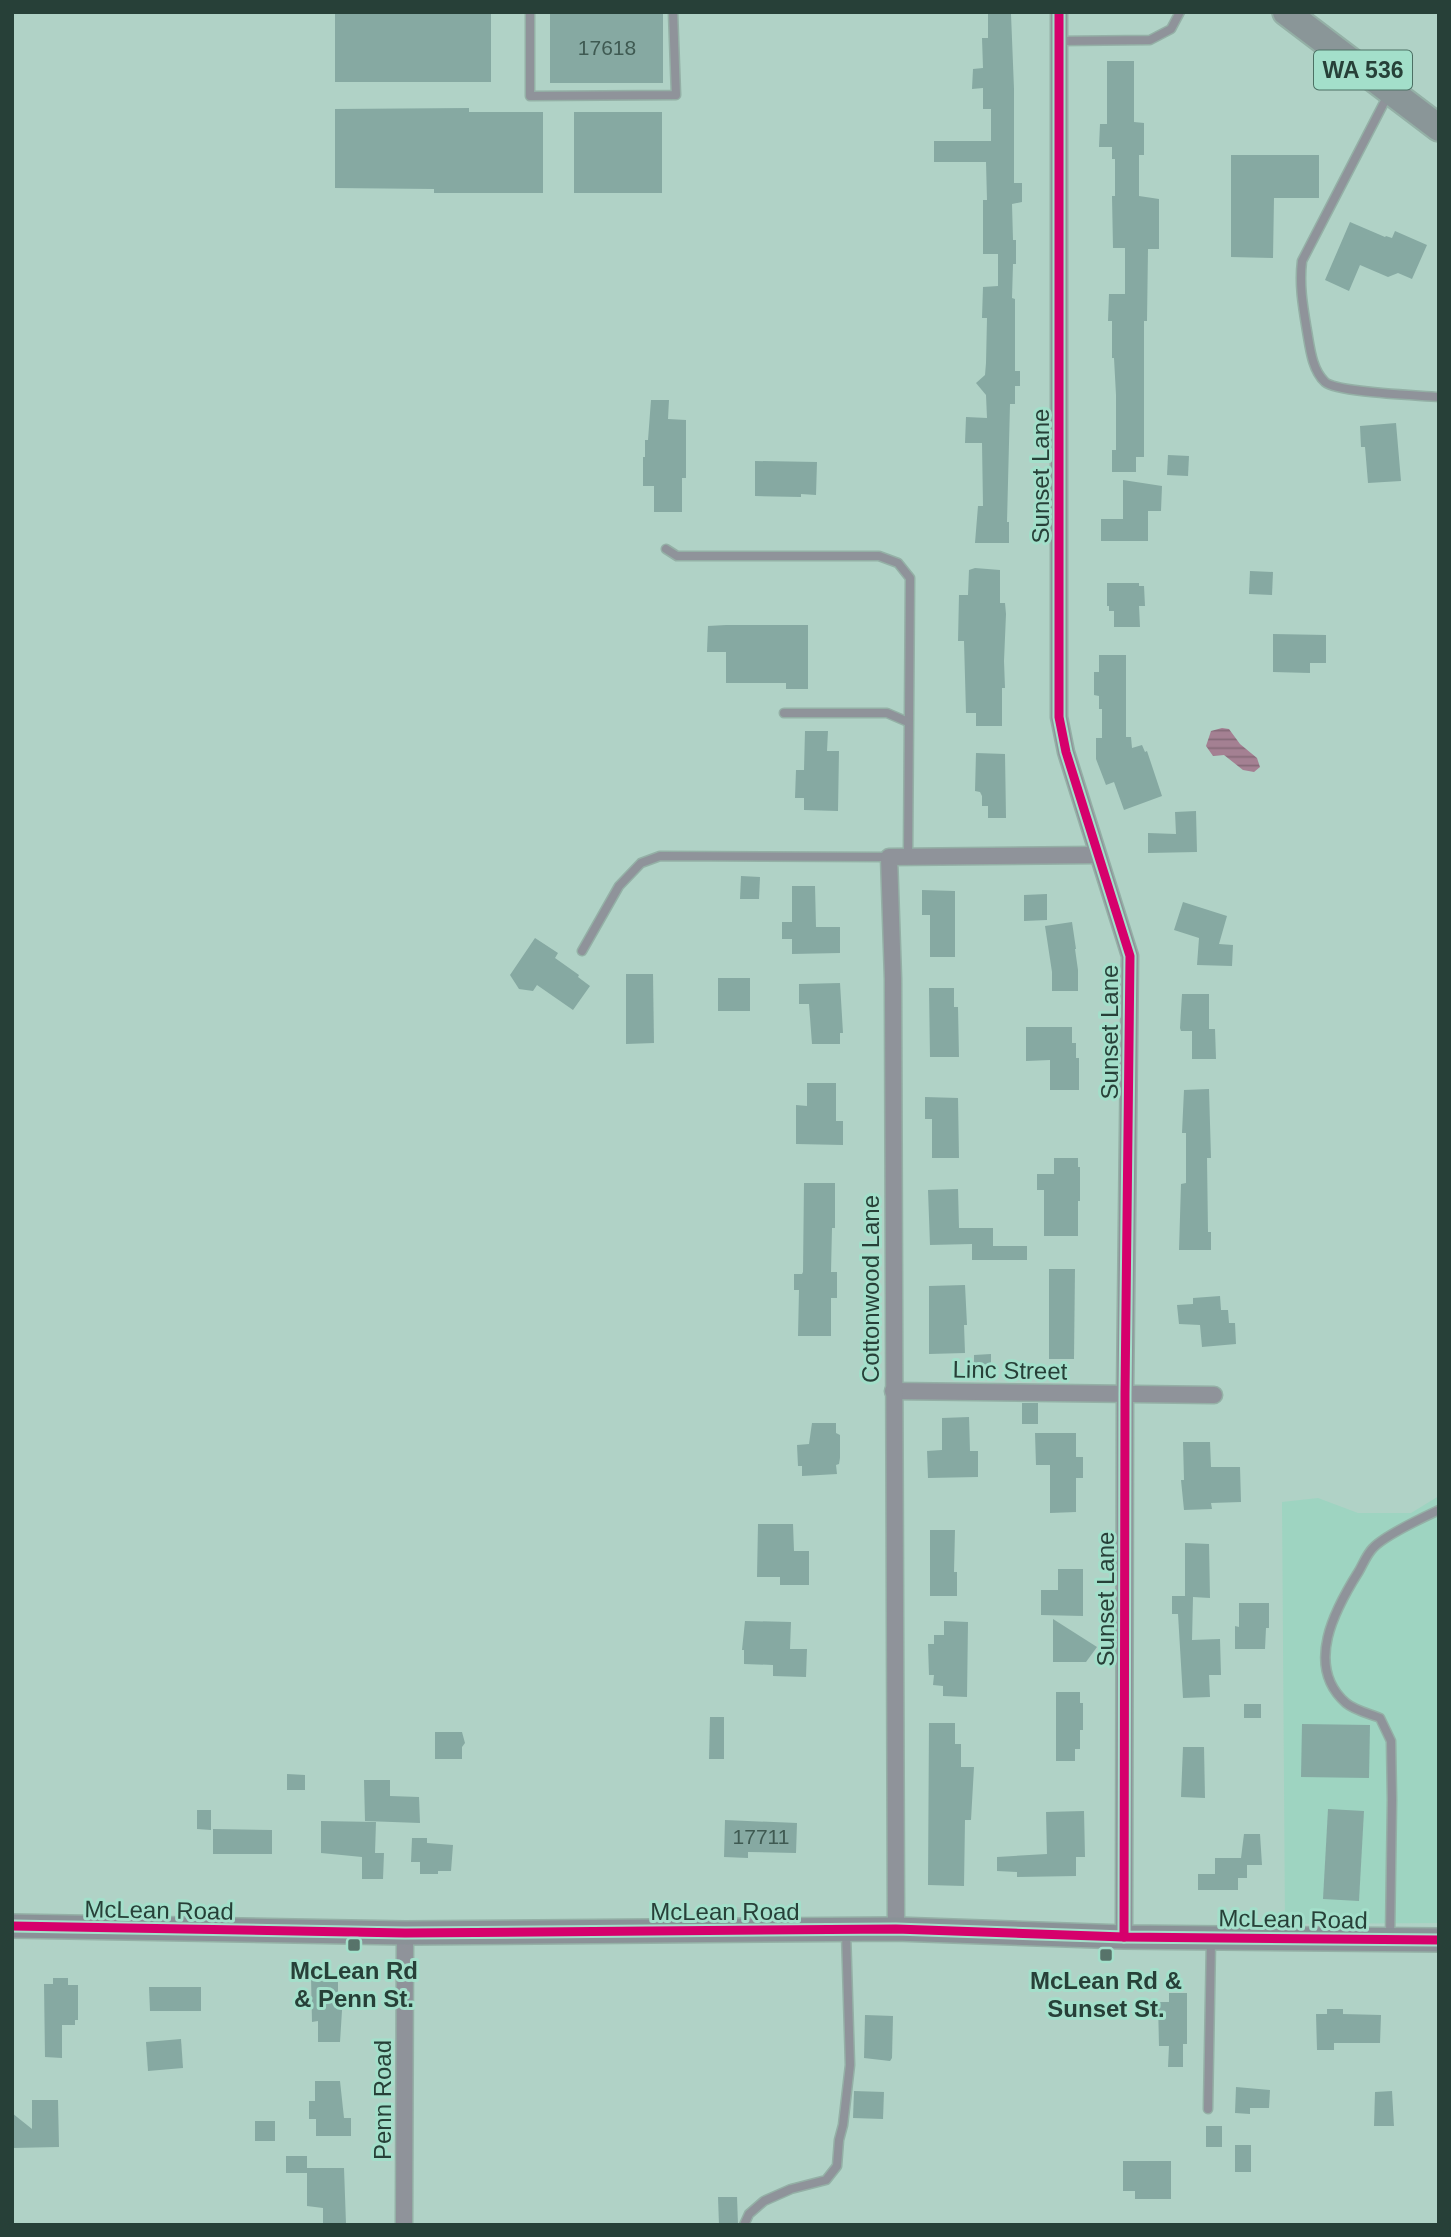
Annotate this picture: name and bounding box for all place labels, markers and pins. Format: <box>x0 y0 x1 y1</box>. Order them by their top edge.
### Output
marker: McLean Rd & Penn St. <box>346 1937 362 1953</box>
marker: McLean Rd & Sunset St. <box>1098 1947 1114 1963</box>
place label: McLean Rd & Penn St. <box>290 1957 418 2012</box>
place label: McLean Rd & Sunset St. <box>1030 1967 1182 2022</box>

